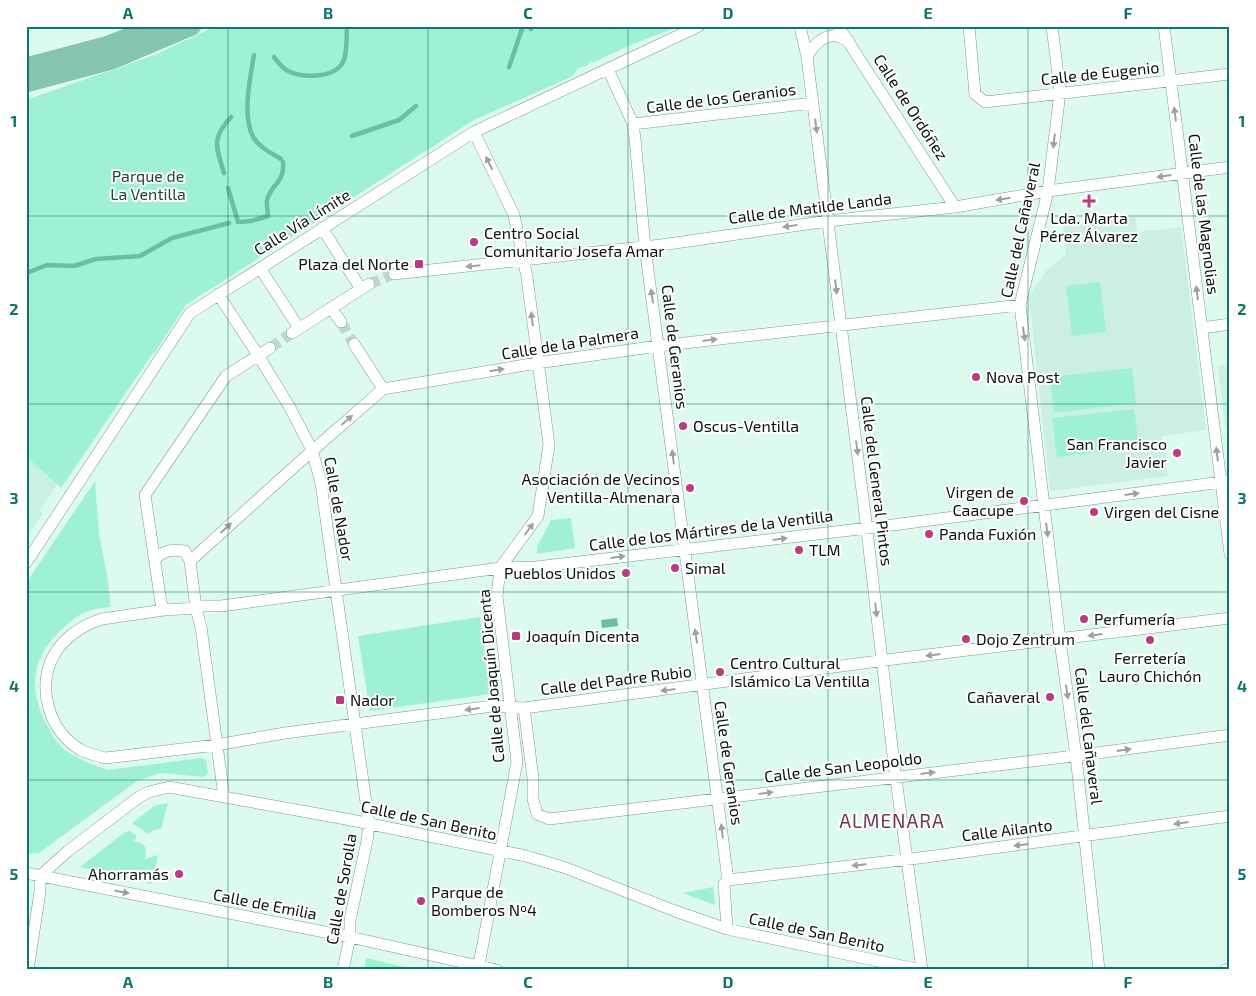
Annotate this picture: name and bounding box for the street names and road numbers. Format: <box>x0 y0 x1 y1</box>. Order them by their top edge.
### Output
street label: Calle de Ordóñez <box>870 50 953 163</box>
street label: Calle de Eugenio <box>1040 57 1160 88</box>
street label: Calle de los Geranios <box>645 79 797 116</box>
street label: Calle de las Magnolias <box>1185 132 1224 295</box>
street label: Calle del Cañaveral <box>996 160 1043 299</box>
street label: Calle Vía Límite <box>250 184 353 259</box>
street label: Calle de Matilde Landa <box>727 188 893 227</box>
street label: Calle de Geranios <box>658 284 693 410</box>
street label: Calle de la Palmera <box>500 322 640 363</box>
street label: Calle del General Pintos <box>858 395 897 567</box>
street label: Calle de Nador <box>321 455 358 563</box>
street label: Calle de los Mártires de la Ventilla <box>588 505 834 554</box>
street label: Calle de Joaquín Dicenta <box>473 589 508 764</box>
street label: Calle del Padre Rubio <box>539 661 693 698</box>
street label: Calle del Cañaveral <box>1072 666 1107 806</box>
street label: Calle de Geranios <box>711 700 748 826</box>
street label: Calle de San Leopoldo <box>763 747 923 786</box>
street label: Calle de San Benito <box>359 796 499 843</box>
street label: Calle Ailanto <box>961 815 1053 844</box>
street label: Calle de Sorolla <box>321 832 360 946</box>
street label: Calle de Emilia <box>212 884 319 923</box>
street label: Calle de San Benito <box>747 908 887 955</box>

